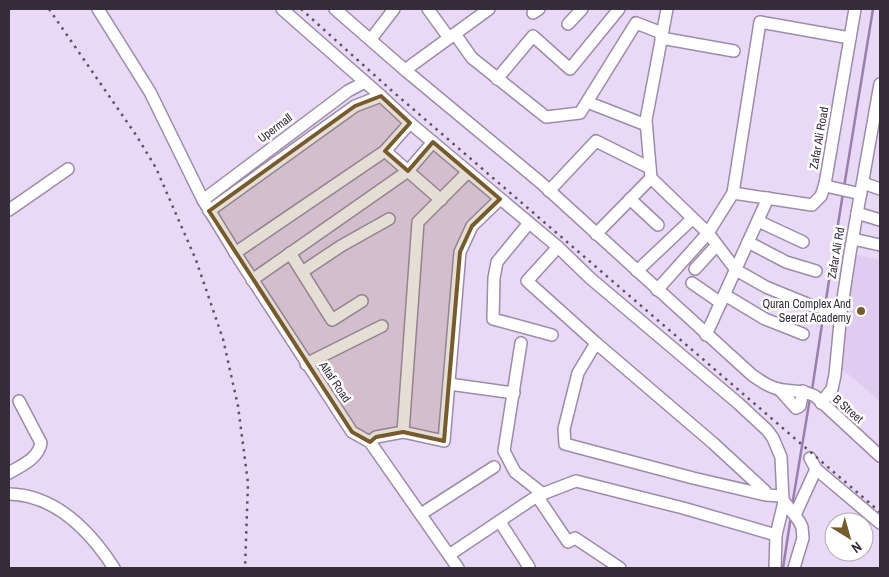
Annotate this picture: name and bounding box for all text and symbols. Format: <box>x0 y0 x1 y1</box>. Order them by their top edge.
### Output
street label: Zafar Ali Road <box>806 106 832 170</box>
street label: Upermall <box>254 110 296 146</box>
street label: Zafar Ali Rd <box>824 226 848 280</box>
place label: Quran Complex And Seerat Academy <box>762 296 851 326</box>
marker: Quran Complex And Seerat Academy <box>855 305 867 317</box>
street label: Altaf Road <box>315 358 354 406</box>
street label: B Street <box>829 391 867 427</box>
north arrow <box>824 512 874 562</box>
text: N <box>848 538 866 557</box>

